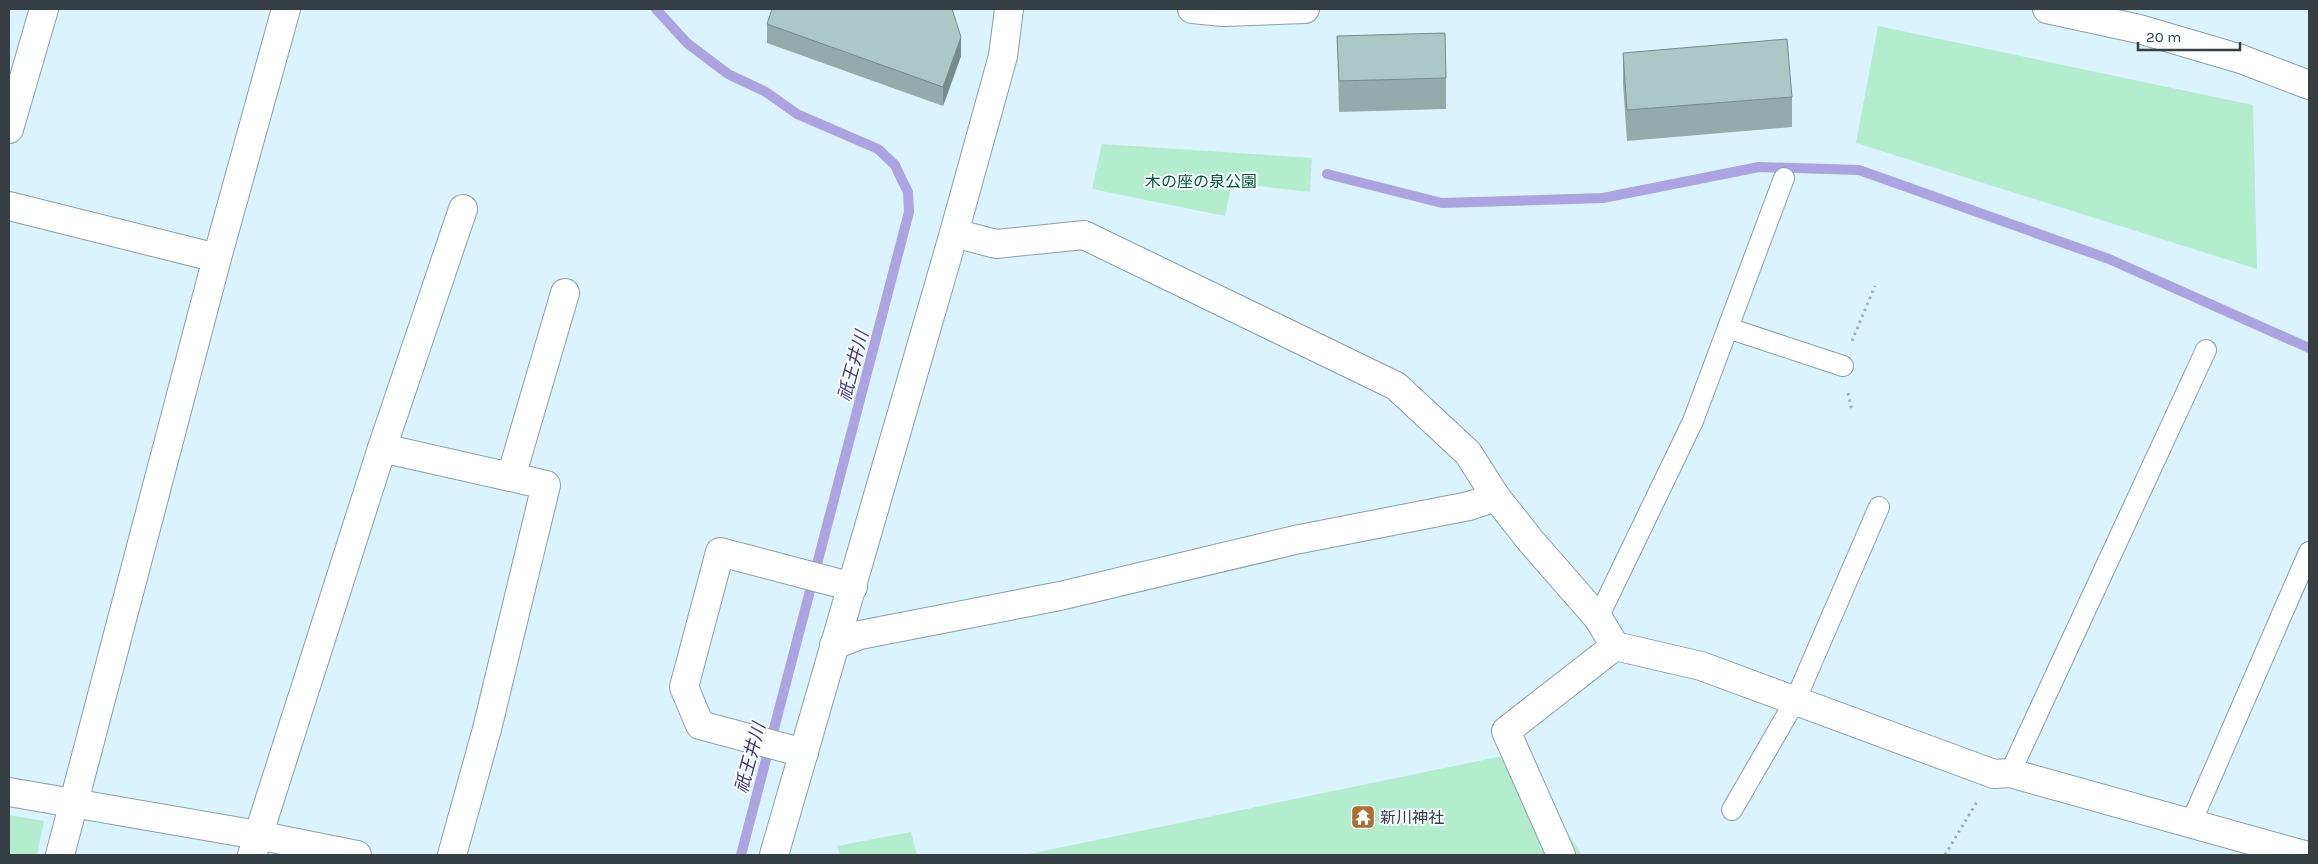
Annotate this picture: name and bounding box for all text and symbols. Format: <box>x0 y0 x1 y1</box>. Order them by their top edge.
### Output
scale bar <box>2138 20 2240 52</box>
text: 20 m <box>2146 28 2181 46</box>
park label: 木の座の泉公園 <box>1145 172 1257 191</box>
water label: 祇王井川 <box>833 326 873 404</box>
water label: 祇王井川 <box>730 718 770 796</box>
temple icon: 新川神社 <box>1350 804 1376 830</box>
place label: 新川神社 <box>1380 808 1444 827</box>

